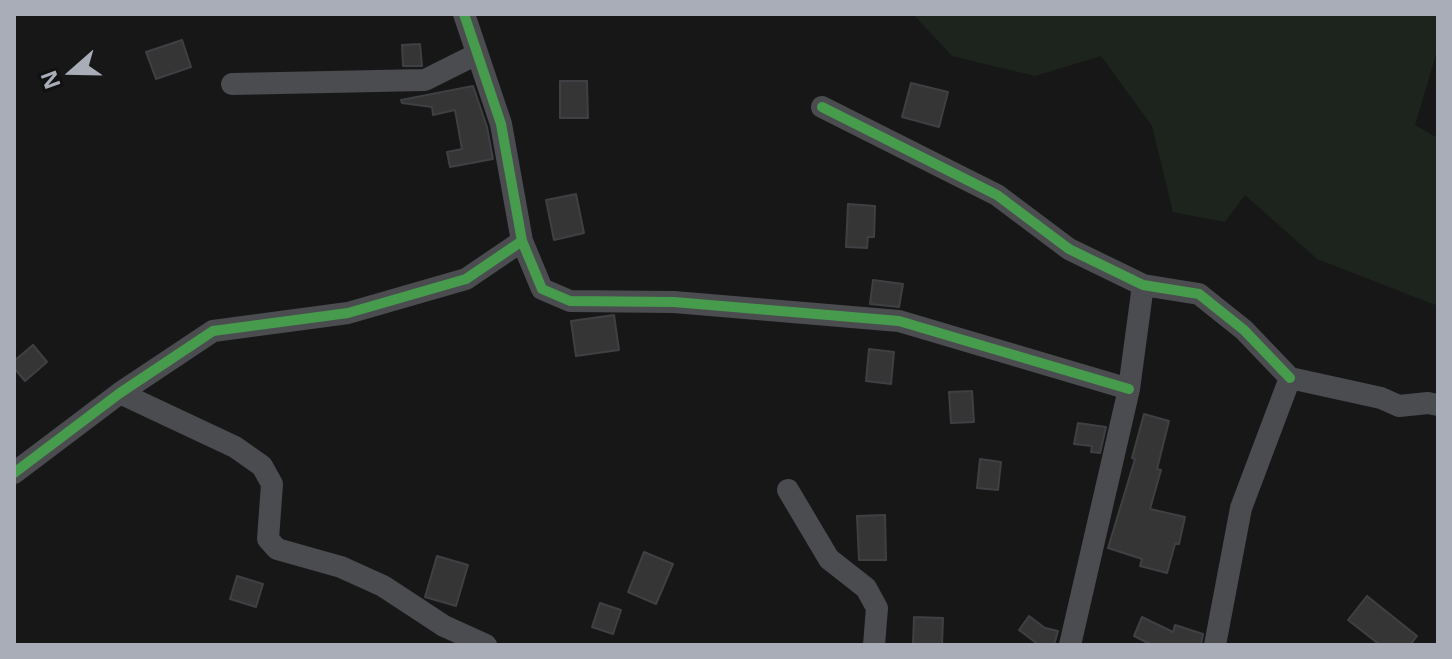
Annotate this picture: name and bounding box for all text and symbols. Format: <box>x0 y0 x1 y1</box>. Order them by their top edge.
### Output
north arrow <box>32 32 112 112</box>
text: N <box>32 67 67 94</box>

